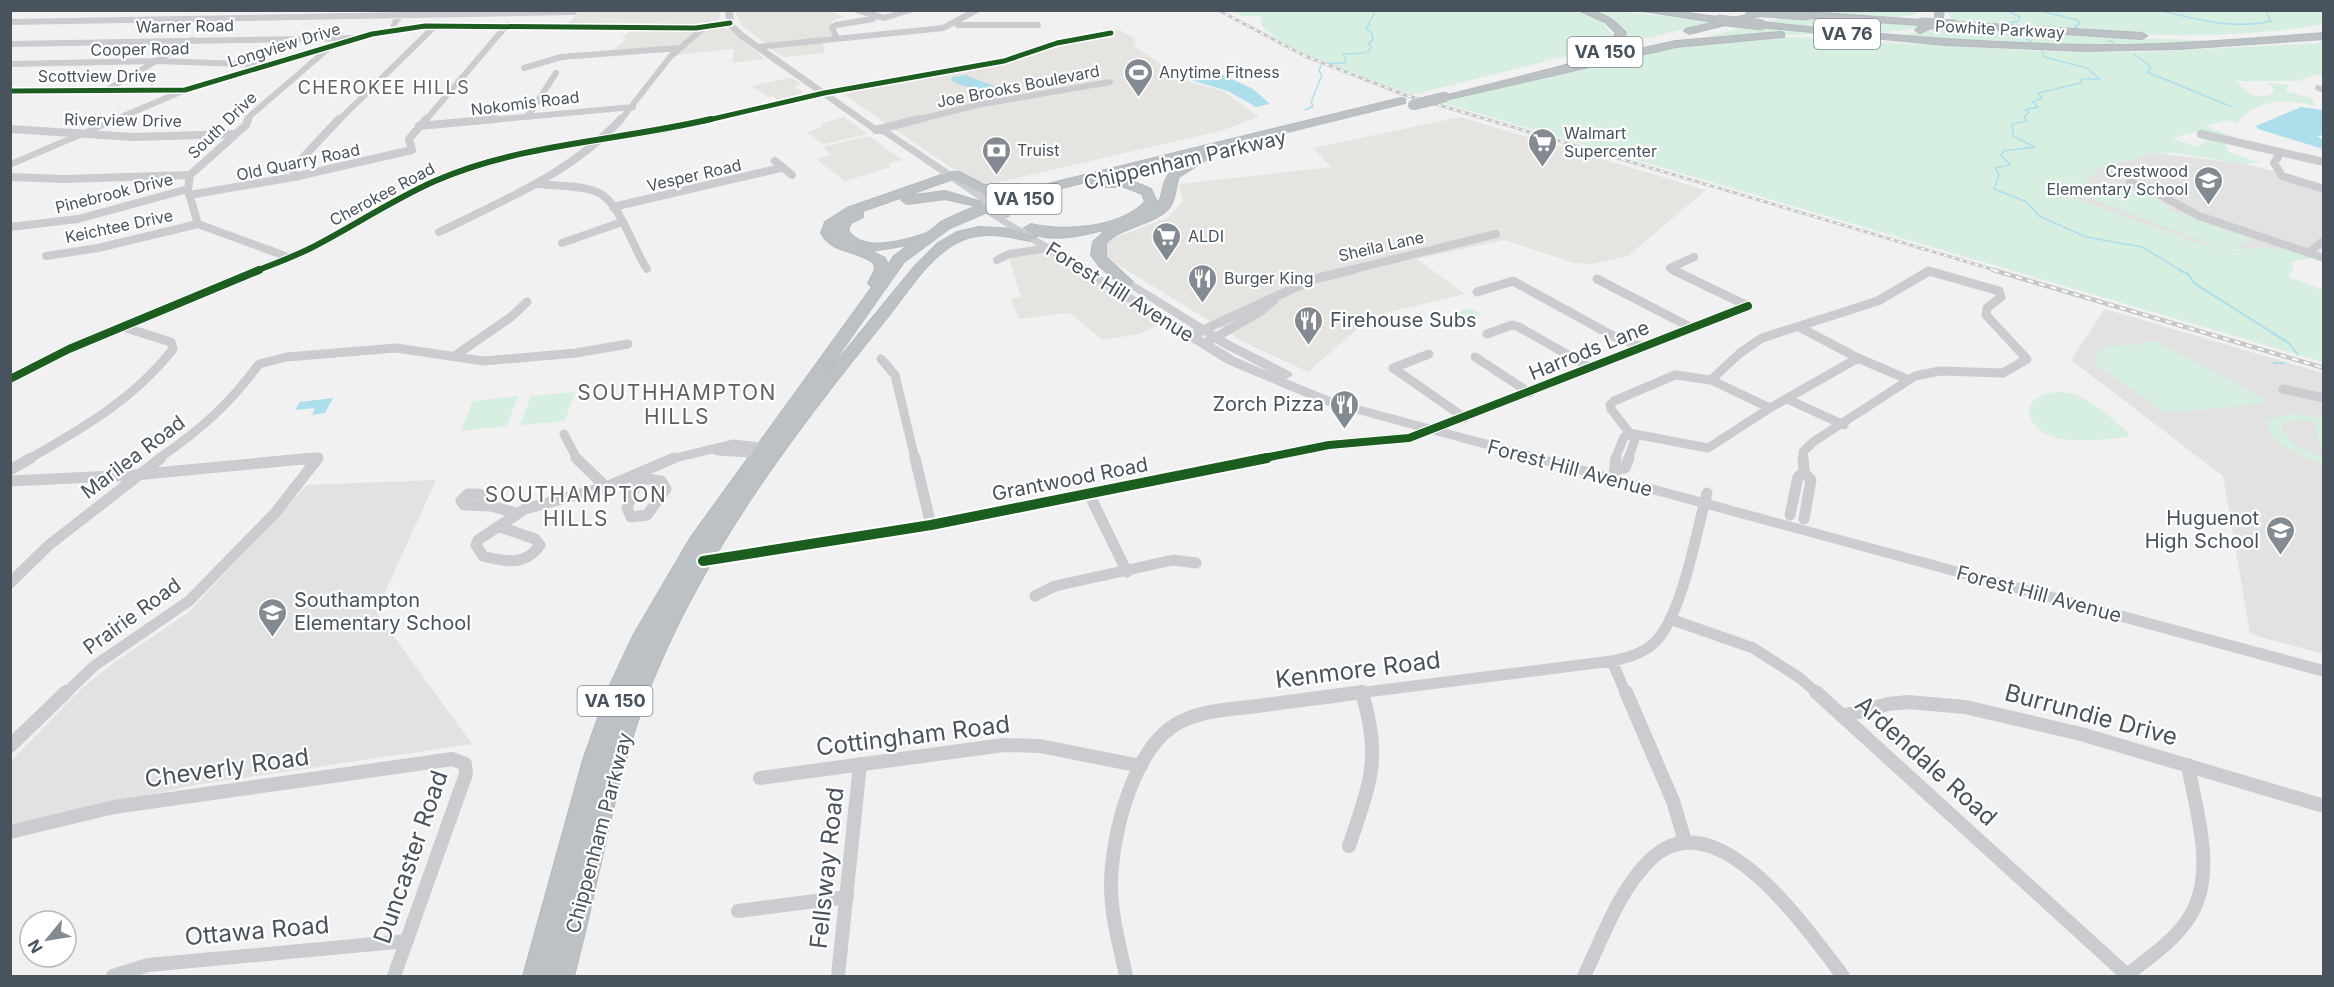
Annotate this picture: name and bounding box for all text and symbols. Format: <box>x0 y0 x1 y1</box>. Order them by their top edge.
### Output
street label: Warner Road <box>136 15 234 37</box>
street label: Powhite Parkway <box>1935 16 2065 42</box>
street label: Longview Drive <box>225 18 343 72</box>
road number: VA 76 <box>1814 19 1880 49</box>
road number: VA 150 <box>1568 37 1642 67</box>
street label: Cooper Road <box>90 38 190 60</box>
sports icon: Anytime Fitness <box>1122 56 1154 98</box>
street label: Joe Brooks Boulevard <box>935 60 1101 112</box>
place label: Anytime Fitness <box>1159 62 1280 82</box>
street label: Scottview Drive <box>38 66 156 86</box>
district label: CHEROKEE HILLS <box>298 77 470 98</box>
street label: Nokomis Road <box>470 86 580 120</box>
street label: South Drive <box>183 87 261 163</box>
street label: Riverview Drive <box>64 109 182 131</box>
place label: Walmart Supercenter <box>1564 123 1657 161</box>
street label: Chippenham Parkway <box>1082 125 1288 195</box>
supermarket icon: Walmart Supercenter <box>1527 126 1559 168</box>
bank icon: Truist <box>980 134 1012 176</box>
street label: Old Quarry Road <box>234 139 362 185</box>
place label: Truist <box>1017 140 1059 160</box>
street label: Vesper Road <box>645 154 743 196</box>
street label: Cherokee Road <box>326 158 438 230</box>
place label: Crestwood Elementary School <box>2046 161 2188 199</box>
school or university icon: Crestwood Elementary School <box>2193 164 2225 206</box>
street label: Pinebrook Drive <box>53 169 175 217</box>
road number: VA 150 <box>986 184 1062 214</box>
street label: Keichtee Drive <box>63 205 175 247</box>
supermarket icon: ALDI <box>1151 220 1183 262</box>
place label: ALDI <box>1188 226 1224 246</box>
street label: Sheila Lane <box>1336 226 1426 266</box>
street label: Forest Hill Avenue <box>1042 237 1198 347</box>
restaurant icon: Burger King <box>1187 262 1219 304</box>
place label: Burger King <box>1224 268 1314 288</box>
restaurant icon: Firehouse Subs <box>1293 304 1325 346</box>
place label: Firehouse Subs <box>1330 308 1476 332</box>
street label: Harrods Lane <box>1525 315 1653 385</box>
district label: SOUTHHAMPTON HILLS <box>577 380 777 429</box>
restaurant icon: Zorch Pizza <box>1329 388 1361 430</box>
place label: Zorch Pizza <box>1212 392 1324 416</box>
street label: Marilea Road <box>76 410 190 504</box>
street label: Forest Hill Avenue <box>1485 434 1655 502</box>
street label: Grantwood Road <box>990 452 1150 506</box>
district label: SOUTHAMPTON HILLS <box>485 482 667 531</box>
place label: Huguenot High School <box>2145 506 2259 553</box>
school or university icon: Huguenot High School <box>2264 514 2296 556</box>
street label: Forest Hill Avenue <box>1954 560 2124 628</box>
street label: Prairie Road <box>79 573 185 659</box>
place label: Southampton Elementary School <box>294 588 471 635</box>
school or university icon: Southampton Elementary School <box>257 596 289 638</box>
street label: Kenmore Road <box>1274 645 1442 694</box>
street label: Burrundie Drive <box>2002 678 2181 751</box>
road number: VA 150 <box>578 686 652 716</box>
street label: Ardendale Road <box>1849 689 2003 832</box>
street label: Cottingham Road <box>814 709 1012 762</box>
street label: Chippenham Parkway <box>561 730 637 936</box>
street label: Cheverly Road <box>143 742 311 793</box>
street label: Duncaster Road <box>367 767 454 947</box>
street label: Fellsway Road <box>804 786 849 950</box>
north arrow <box>18 909 78 969</box>
street label: Ottawa Road <box>184 910 330 951</box>
text: N <box>23 936 47 957</box>

